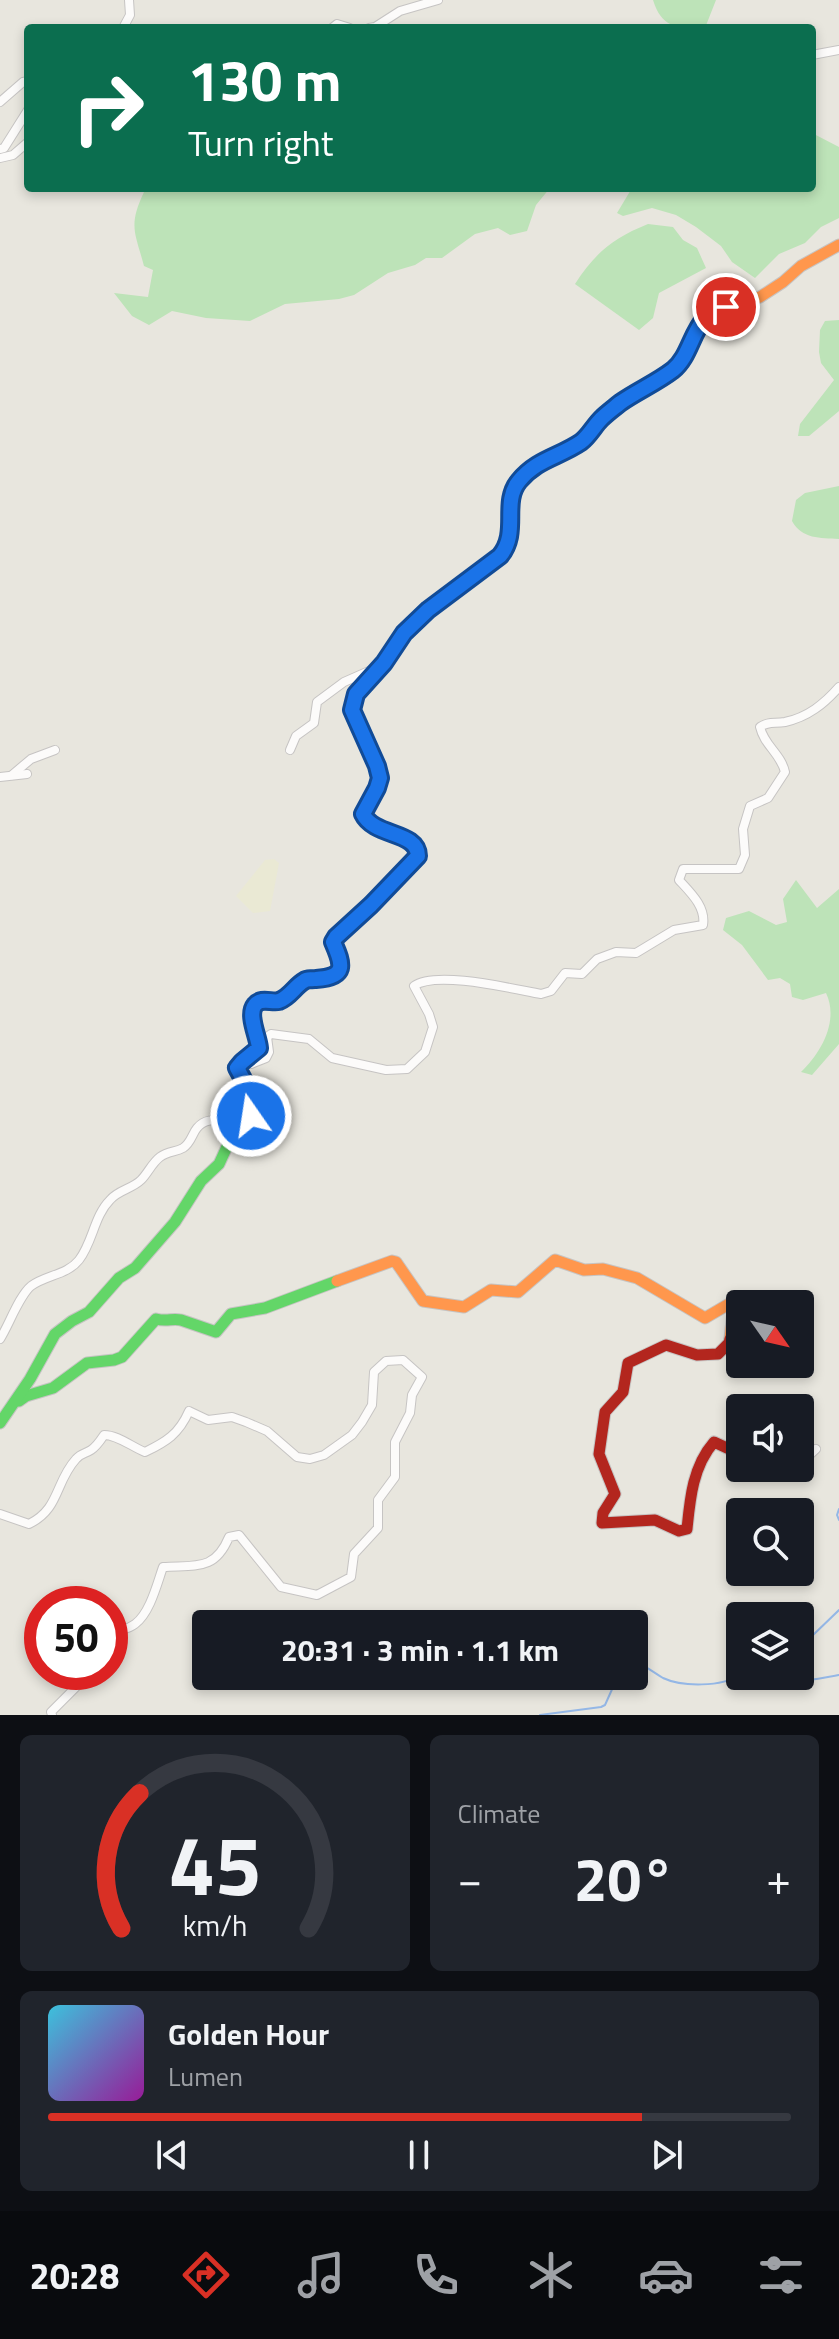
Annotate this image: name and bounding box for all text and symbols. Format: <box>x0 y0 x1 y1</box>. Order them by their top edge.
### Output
text: 130 m <box>188 38 341 123</box>
icon: right <box>56 56 160 160</box>
text: Turn right <box>188 115 333 170</box>
pin <box>692 273 760 341</box>
icon: arrive <box>704 285 748 329</box>
position arrow <box>209 1074 293 1158</box>
north arrow <box>726 1290 814 1378</box>
map controls <box>726 1290 814 1690</box>
button: sound <box>726 1394 814 1482</box>
button: search <box>726 1498 814 1586</box>
speed limit sign: 50 <box>24 1586 128 1690</box>
button: layers <box>726 1602 814 1690</box>
text: 20:31 · 3 min · 1.1 km <box>281 1627 559 1673</box>
text: Climate <box>458 1794 540 1833</box>
text: 45 <box>168 1801 261 1927</box>
text: 20° <box>574 1833 675 1924</box>
text: − <box>458 1845 482 1912</box>
text: + <box>766 1845 791 1912</box>
text: km/h <box>182 1904 247 1947</box>
text: Golden Hour <box>168 2011 329 2057</box>
text: Lumen <box>168 2057 243 2096</box>
icon: previous <box>150 2133 194 2177</box>
icon: pause <box>397 2133 441 2177</box>
icon: next <box>645 2133 689 2177</box>
icon: directions <box>178 2247 234 2303</box>
icon: music <box>293 2247 349 2303</box>
icon: phone <box>408 2247 464 2303</box>
icon: climate <box>523 2247 579 2303</box>
icon: car <box>638 2247 694 2303</box>
icon: filters <box>753 2247 809 2303</box>
text: 20:28 <box>30 2248 119 2303</box>

